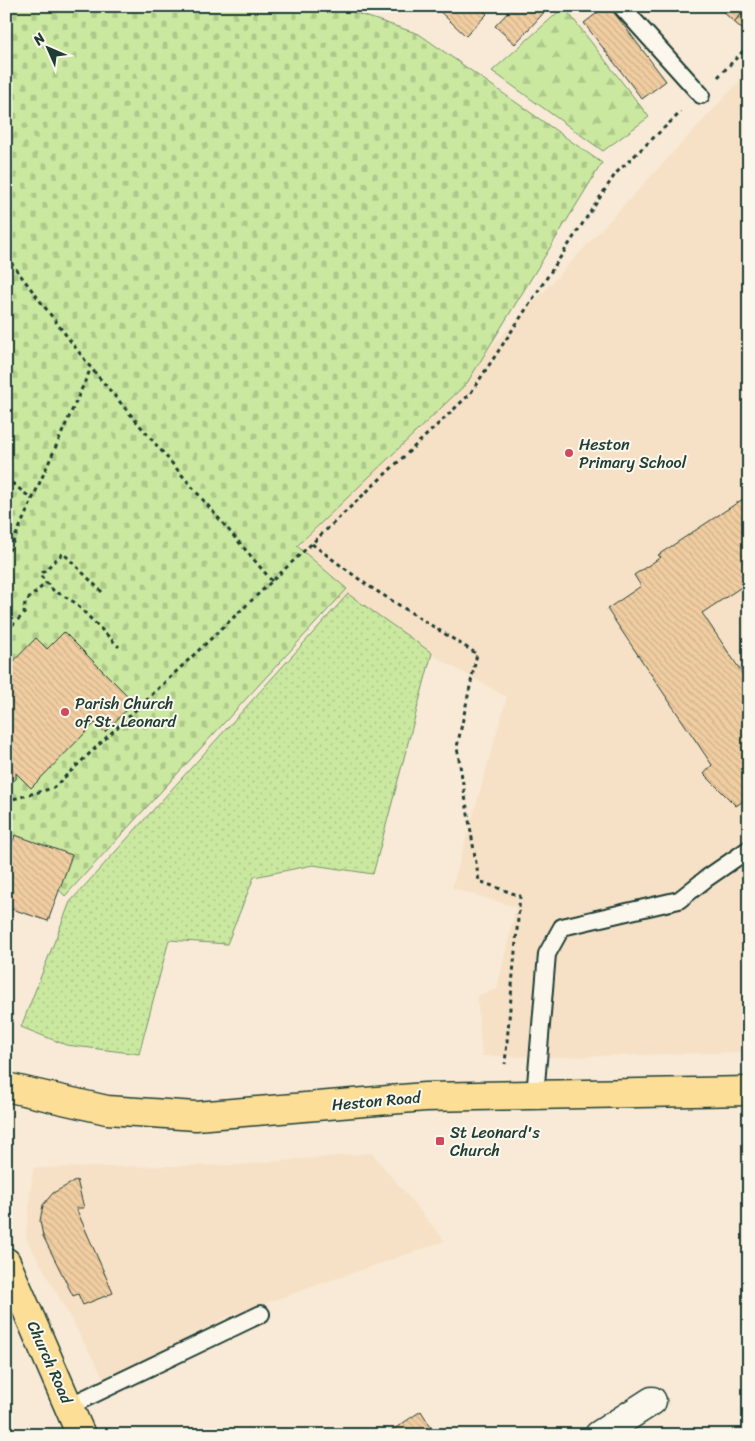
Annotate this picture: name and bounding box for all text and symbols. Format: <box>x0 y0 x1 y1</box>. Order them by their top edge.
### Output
north arrow <box>22 22 72 72</box>
text: N <box>26 27 52 52</box>
place label: Heston Primary School <box>579 430 687 477</box>
marker: Heston Primary School <box>563 447 575 459</box>
place label: Parish Church of St. Leonard <box>75 689 177 736</box>
marker: Parish Church of St. Leonard <box>59 706 71 718</box>
street label: Heston Road <box>330 1083 423 1119</box>
place label: St Leonard's Church <box>450 1118 541 1165</box>
marker: St Leonard's Church <box>434 1135 446 1147</box>
street label: Church Road <box>19 1316 82 1410</box>

